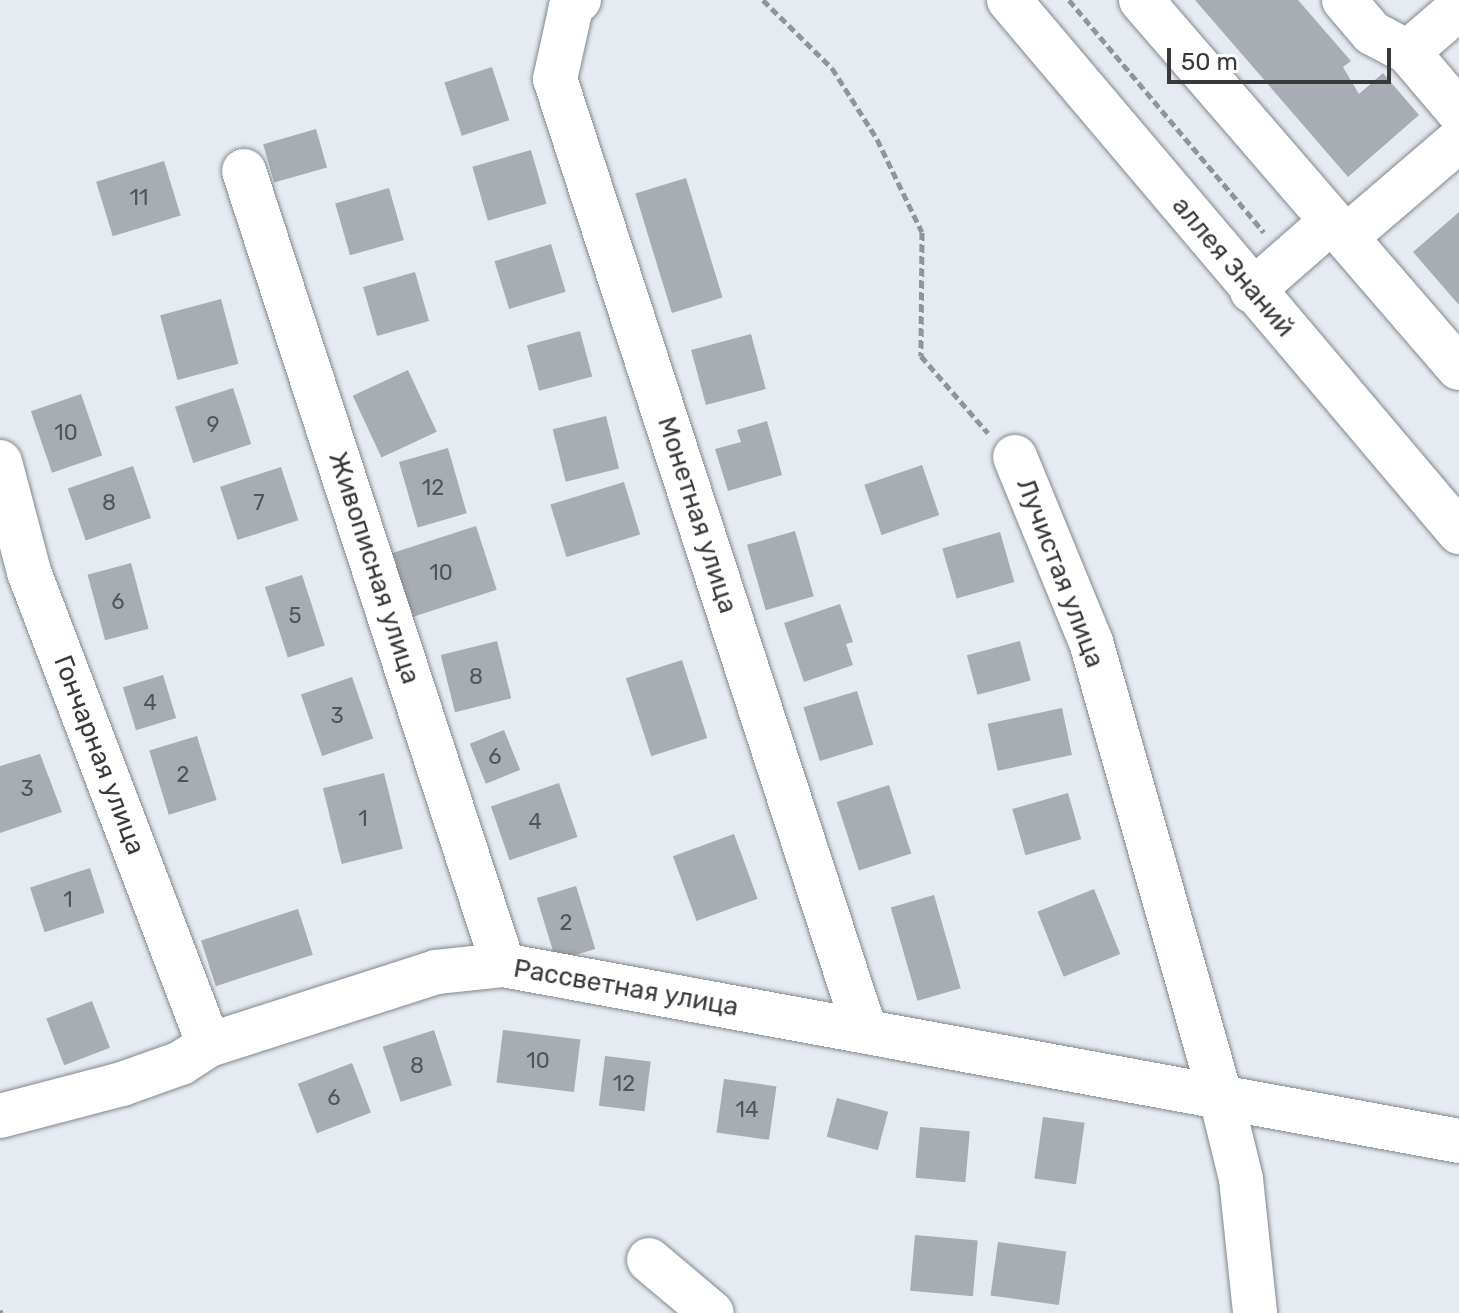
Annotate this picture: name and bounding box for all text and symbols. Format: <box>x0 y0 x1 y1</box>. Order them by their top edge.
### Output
scale bar <box>1171 32 1395 82</box>
text: 50 m <box>1181 48 1238 76</box>
house number: 11 <box>130 185 148 211</box>
street label: аллея Знаний <box>1165 191 1301 343</box>
house number: 9 <box>206 412 220 438</box>
street label: Монетная улица <box>651 413 743 617</box>
house number: 10 <box>54 420 78 446</box>
street label: Живописная улица <box>322 448 426 688</box>
street label: Лучистая улица <box>1010 474 1110 672</box>
house number: 12 <box>422 475 444 501</box>
house number: 8 <box>102 490 116 516</box>
house number: 7 <box>253 490 265 516</box>
house number: 10 <box>429 560 453 586</box>
house number: 6 <box>111 589 125 615</box>
house number: 5 <box>288 603 302 629</box>
street label: Гончарная улица <box>47 651 151 859</box>
house number: 8 <box>469 664 483 690</box>
house number: 4 <box>143 690 157 716</box>
house number: 3 <box>330 703 344 729</box>
house number: 6 <box>488 744 502 770</box>
house number: 2 <box>177 762 189 788</box>
house number: 3 <box>20 776 34 802</box>
house number: 1 <box>358 806 368 832</box>
house number: 4 <box>528 809 542 835</box>
house number: 1 <box>63 887 73 913</box>
house number: 2 <box>560 910 572 936</box>
street label: Рассветная улица <box>511 953 741 1023</box>
house number: 10 <box>526 1048 550 1074</box>
house number: 8 <box>410 1053 424 1079</box>
house number: 12 <box>613 1071 635 1097</box>
house number: 6 <box>327 1085 341 1111</box>
house number: 14 <box>735 1097 759 1123</box>

